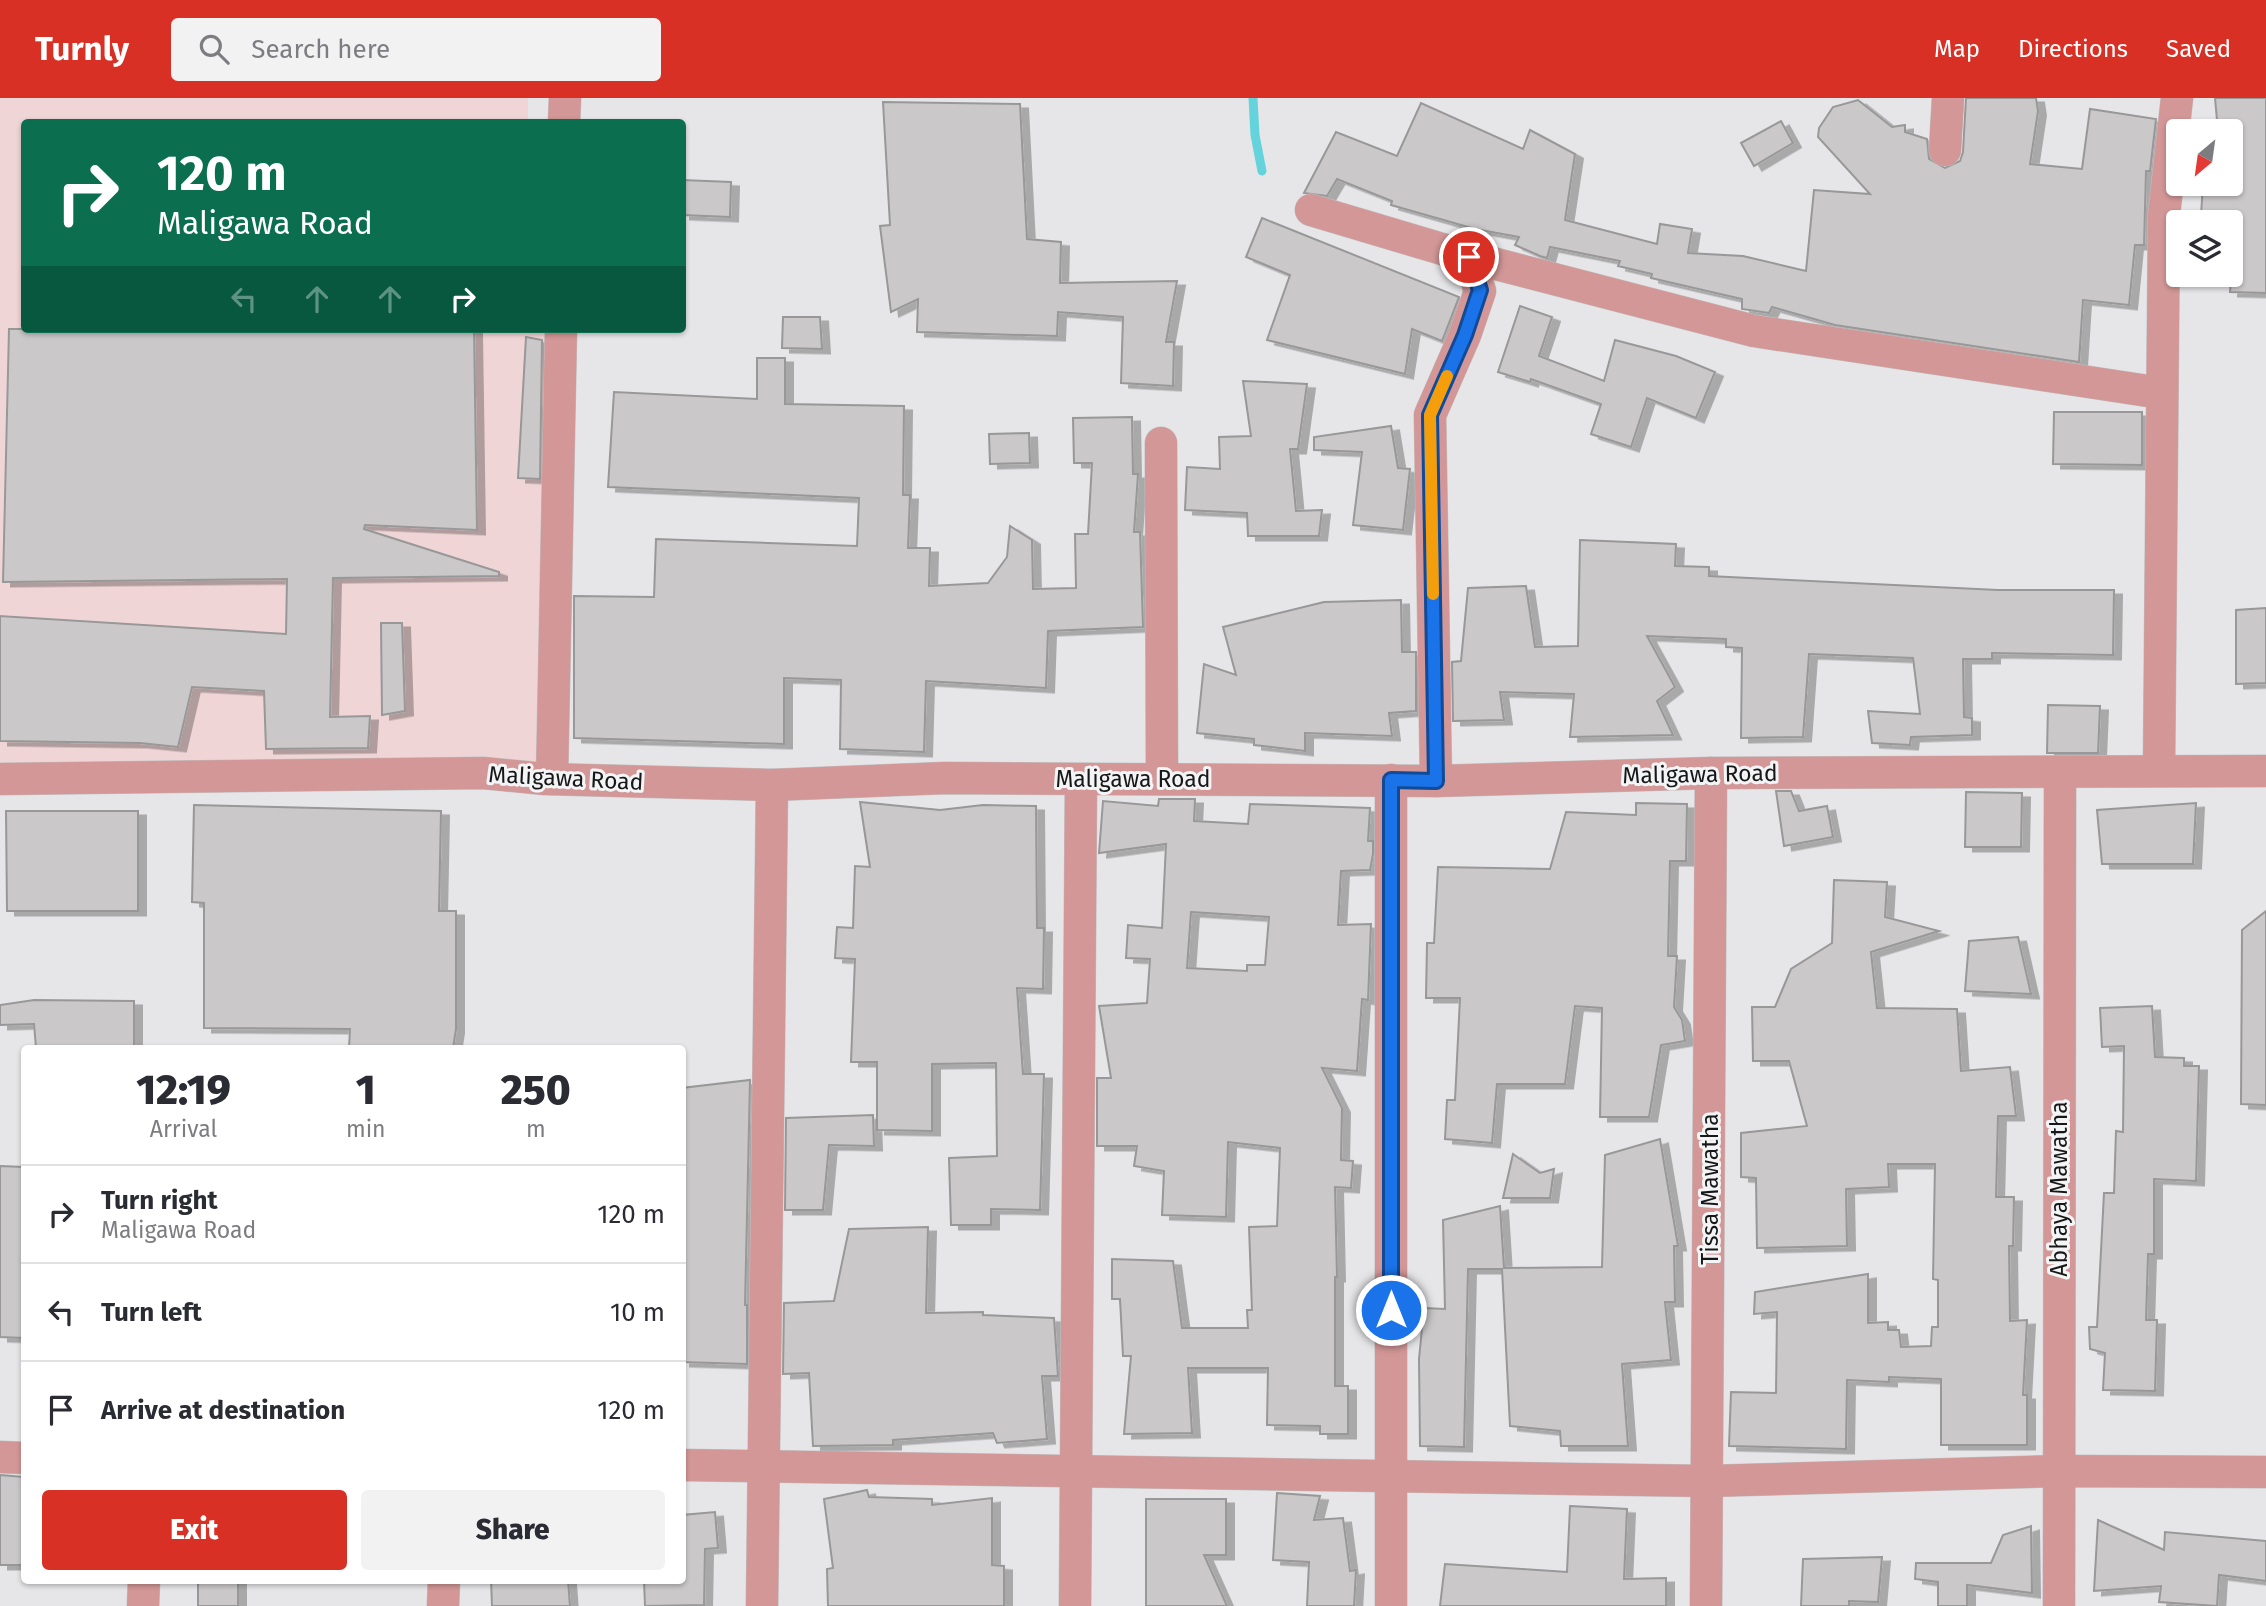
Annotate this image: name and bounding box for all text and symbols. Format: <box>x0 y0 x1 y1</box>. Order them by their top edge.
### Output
search box <box>171 18 661 81</box>
text: Turnly <box>35 29 129 69</box>
icon: search <box>195 30 233 68</box>
text: Search here <box>251 34 390 65</box>
text: Map <box>1934 35 1980 63</box>
text: Directions <box>2018 35 2128 63</box>
text: Saved <box>2166 35 2231 63</box>
north arrow <box>2166 119 2244 196</box>
map controls <box>2166 119 2243 287</box>
text: 120 m <box>157 144 287 203</box>
icon: right <box>42 147 133 238</box>
text: Maligawa Road <box>157 204 373 242</box>
button: layers <box>2166 210 2243 287</box>
pin <box>1439 227 1499 287</box>
icon: arrive <box>1450 238 1488 276</box>
icon: left <box>225 280 263 318</box>
icon: ahead <box>298 280 336 318</box>
icon: ahead <box>371 280 409 318</box>
icon: right <box>444 280 482 318</box>
street label: Maligawa Road <box>1622 759 1778 789</box>
street label: Maligawa Road <box>488 760 644 796</box>
street label: Maligawa Road <box>1055 765 1211 793</box>
text: 12:19 <box>136 1065 231 1115</box>
text: 1 <box>356 1065 376 1115</box>
text: 250 <box>501 1065 571 1115</box>
street label: Abhaya Mawatha <box>2045 1101 2073 1277</box>
street label: Tissa Mawatha <box>1696 1113 1724 1265</box>
text: Arrival <box>150 1115 217 1143</box>
text: min <box>346 1115 386 1143</box>
text: m <box>526 1115 546 1143</box>
text: Turn right <box>101 1185 218 1216</box>
icon: right <box>42 1195 80 1233</box>
text: 120 m <box>597 1199 665 1230</box>
text: Maligawa Road <box>101 1216 256 1244</box>
position arrow <box>1354 1273 1428 1347</box>
icon: left <box>42 1293 80 1331</box>
text: Turn left <box>101 1297 202 1328</box>
text: 10 m <box>610 1297 665 1328</box>
icon: arrive <box>42 1391 80 1429</box>
text: Arrive at destination <box>101 1395 345 1426</box>
text: 120 m <box>597 1395 665 1426</box>
button: Exit <box>42 1490 347 1570</box>
button: Share <box>361 1490 665 1570</box>

